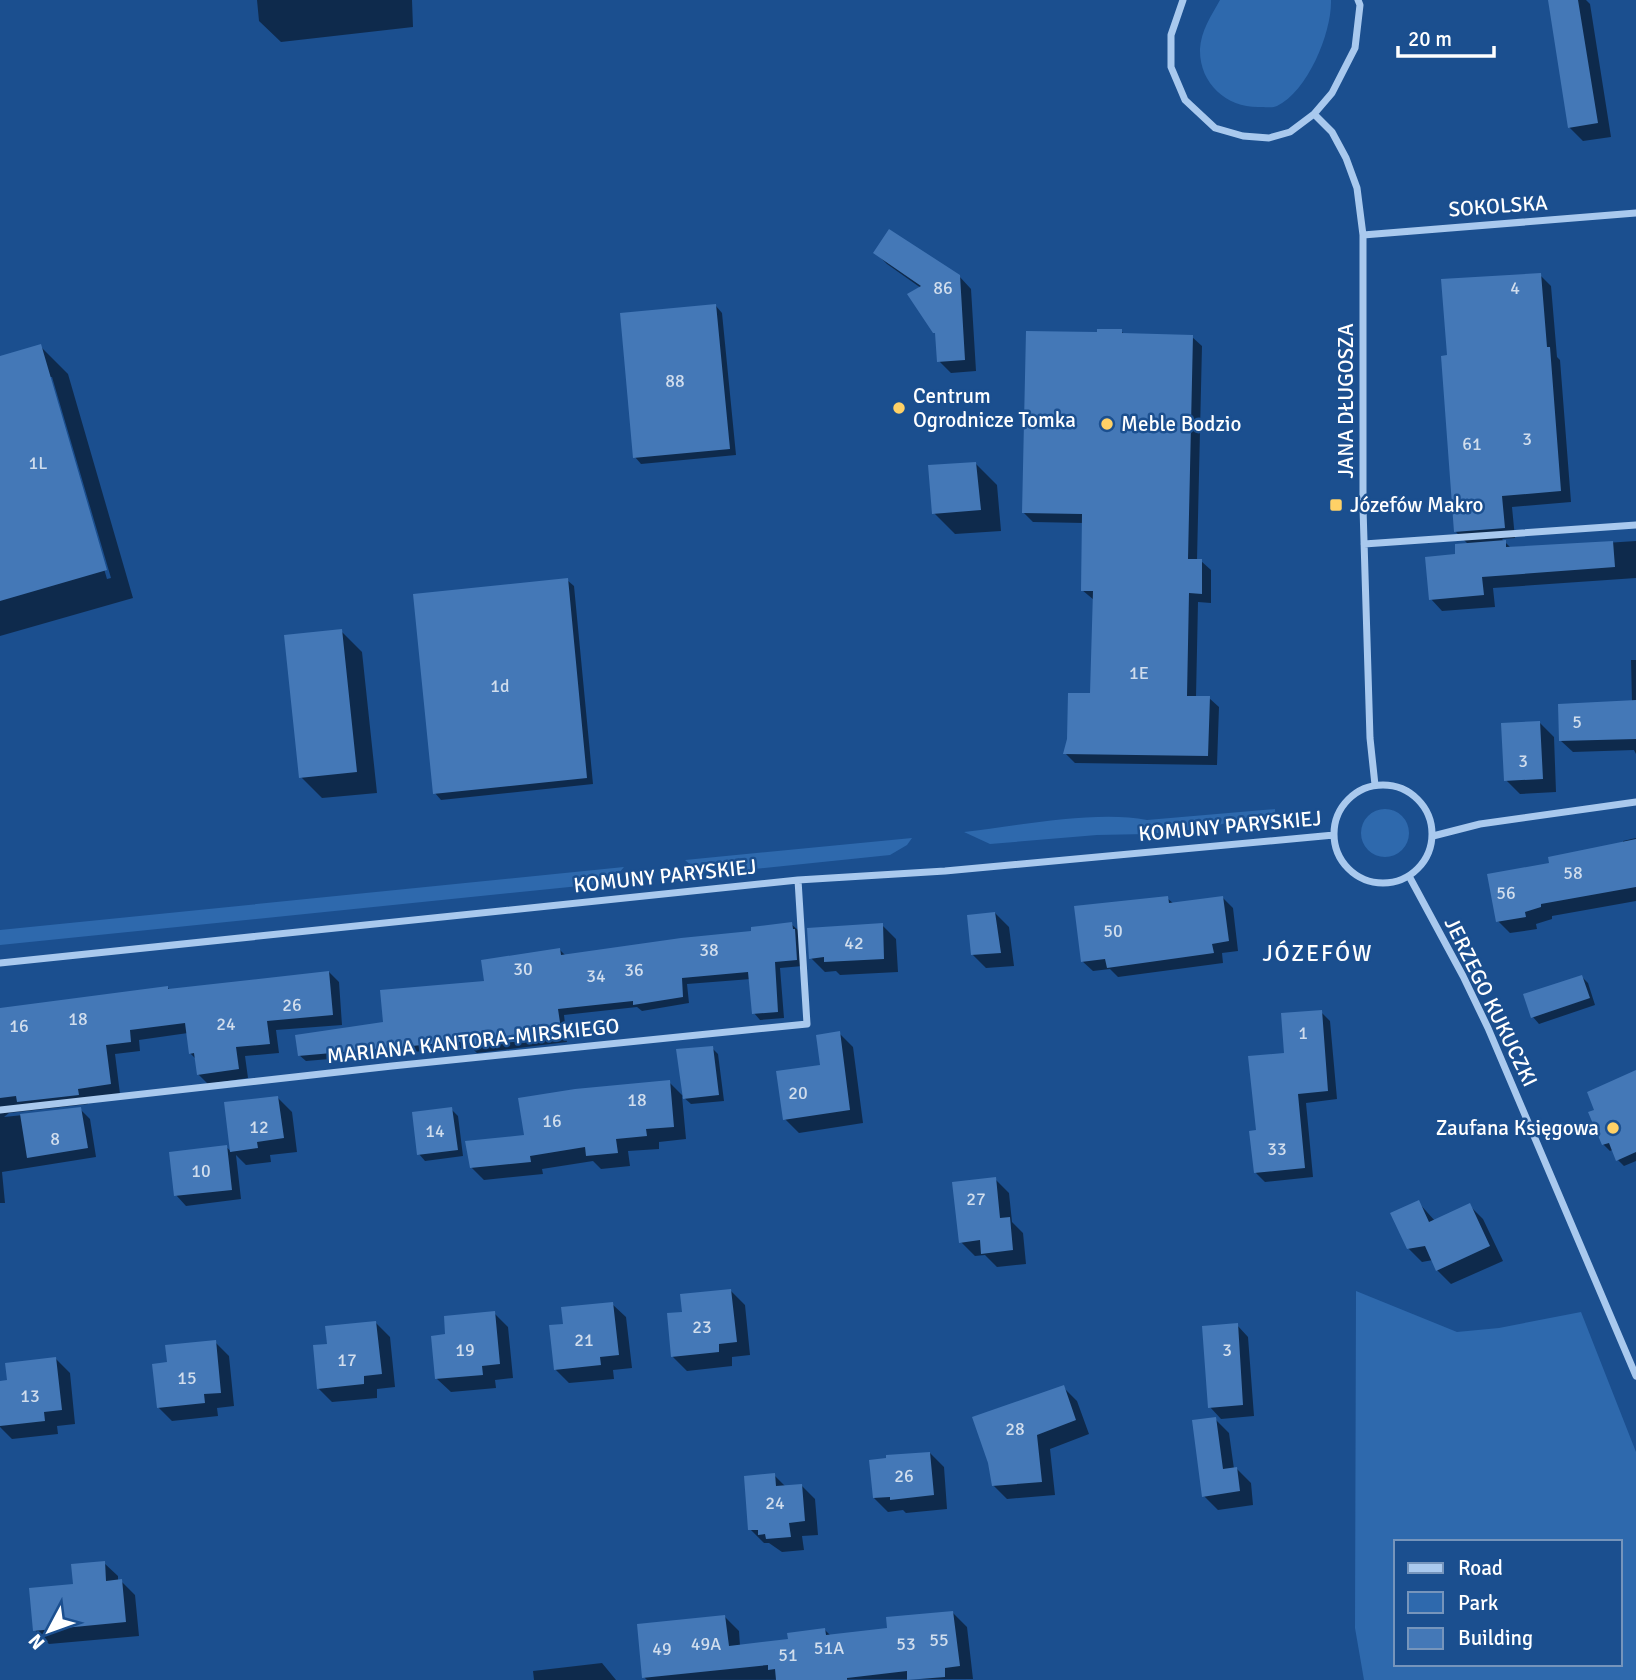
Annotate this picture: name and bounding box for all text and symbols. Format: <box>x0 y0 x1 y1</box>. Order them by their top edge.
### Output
scale bar <box>1398 14 1494 58</box>
text: 20 m <box>1408 26 1452 52</box>
street label: SOKOLSKA <box>1448 190 1549 222</box>
house number: 86 <box>933 277 953 299</box>
house number: 4 <box>1510 277 1520 299</box>
street label: JANA DŁUGOSZA <box>1333 323 1359 479</box>
house number: 88 <box>665 370 685 392</box>
place label: Centrum Ogrodnicze Tomka <box>913 383 1076 433</box>
marker: Centrum Ogrodnicze Tomka <box>891 400 907 416</box>
place label: Meble Bodzio <box>1121 411 1241 437</box>
marker: Meble Bodzio <box>1099 416 1115 432</box>
house number: 3 <box>1522 428 1532 450</box>
house number: 61 <box>1462 433 1482 455</box>
house number: 1L <box>29 452 47 474</box>
place label: Józefów Makro <box>1350 492 1483 518</box>
marker: Józefów Makro <box>1328 497 1344 513</box>
house number: 1E <box>1129 662 1149 684</box>
house number: 1d <box>490 675 510 697</box>
house number: 5 <box>1572 711 1582 733</box>
house number: 3 <box>1518 750 1528 772</box>
street label: KOMUNY PARYSKIEJ <box>1137 805 1323 847</box>
street label: KOMUNY PARYSKIEJ <box>572 853 758 899</box>
house number: 58 <box>1563 862 1583 884</box>
house number: 56 <box>1496 882 1516 904</box>
street label: JERZEGO KUKUCZKI <box>1439 913 1543 1091</box>
house number: 50 <box>1103 920 1123 942</box>
house number: 42 <box>844 932 864 954</box>
house number: 38 <box>699 939 719 961</box>
district label: JÓZEFÓW <box>1262 939 1374 968</box>
house number: 30 <box>513 958 533 980</box>
house number: 36 <box>624 959 644 981</box>
house number: 34 <box>586 965 606 987</box>
house number: 26 <box>282 994 302 1016</box>
house number: 18 <box>68 1008 88 1030</box>
house number: 24 <box>216 1013 236 1035</box>
street label: MARIANA KANTORA-MIRSKIEGO <box>325 1013 621 1069</box>
house number: 16 <box>9 1015 29 1037</box>
house number: 1 <box>1298 1022 1308 1044</box>
house number: 20 <box>788 1082 808 1104</box>
house number: 18 <box>627 1089 647 1111</box>
house number: 16 <box>542 1110 562 1132</box>
place label: Zaufana Księgowa <box>1436 1115 1599 1141</box>
house number: 12 <box>249 1116 269 1138</box>
house number: 14 <box>425 1120 445 1142</box>
marker: Zaufana Księgowa <box>1605 1120 1621 1136</box>
house number: 8 <box>50 1128 60 1150</box>
house number: 33 <box>1267 1138 1287 1160</box>
house number: 10 <box>191 1160 211 1182</box>
house number: 27 <box>966 1188 986 1210</box>
house number: 23 <box>692 1316 712 1338</box>
house number: 21 <box>574 1329 594 1351</box>
house number: 19 <box>455 1339 475 1361</box>
house number: 3 <box>1222 1339 1232 1361</box>
house number: 17 <box>337 1349 357 1371</box>
house number: 15 <box>177 1367 197 1389</box>
house number: 13 <box>20 1385 40 1407</box>
house number: 28 <box>1005 1418 1025 1440</box>
house number: 26 <box>894 1465 914 1487</box>
house number: 24 <box>765 1492 785 1514</box>
legend <box>1394 1540 1622 1666</box>
text: Road <box>1458 1555 1503 1581</box>
text: Park <box>1458 1590 1499 1616</box>
north arrow <box>14 1596 84 1666</box>
text: Building <box>1458 1625 1533 1651</box>
text: N <box>24 1629 50 1654</box>
house number: 55 <box>929 1629 949 1651</box>
house number: 49A <box>691 1633 721 1655</box>
house number: 53 <box>896 1633 916 1655</box>
house number: 51A <box>814 1637 844 1659</box>
house number: 49 <box>652 1638 672 1660</box>
house number: 51 <box>778 1644 798 1666</box>

